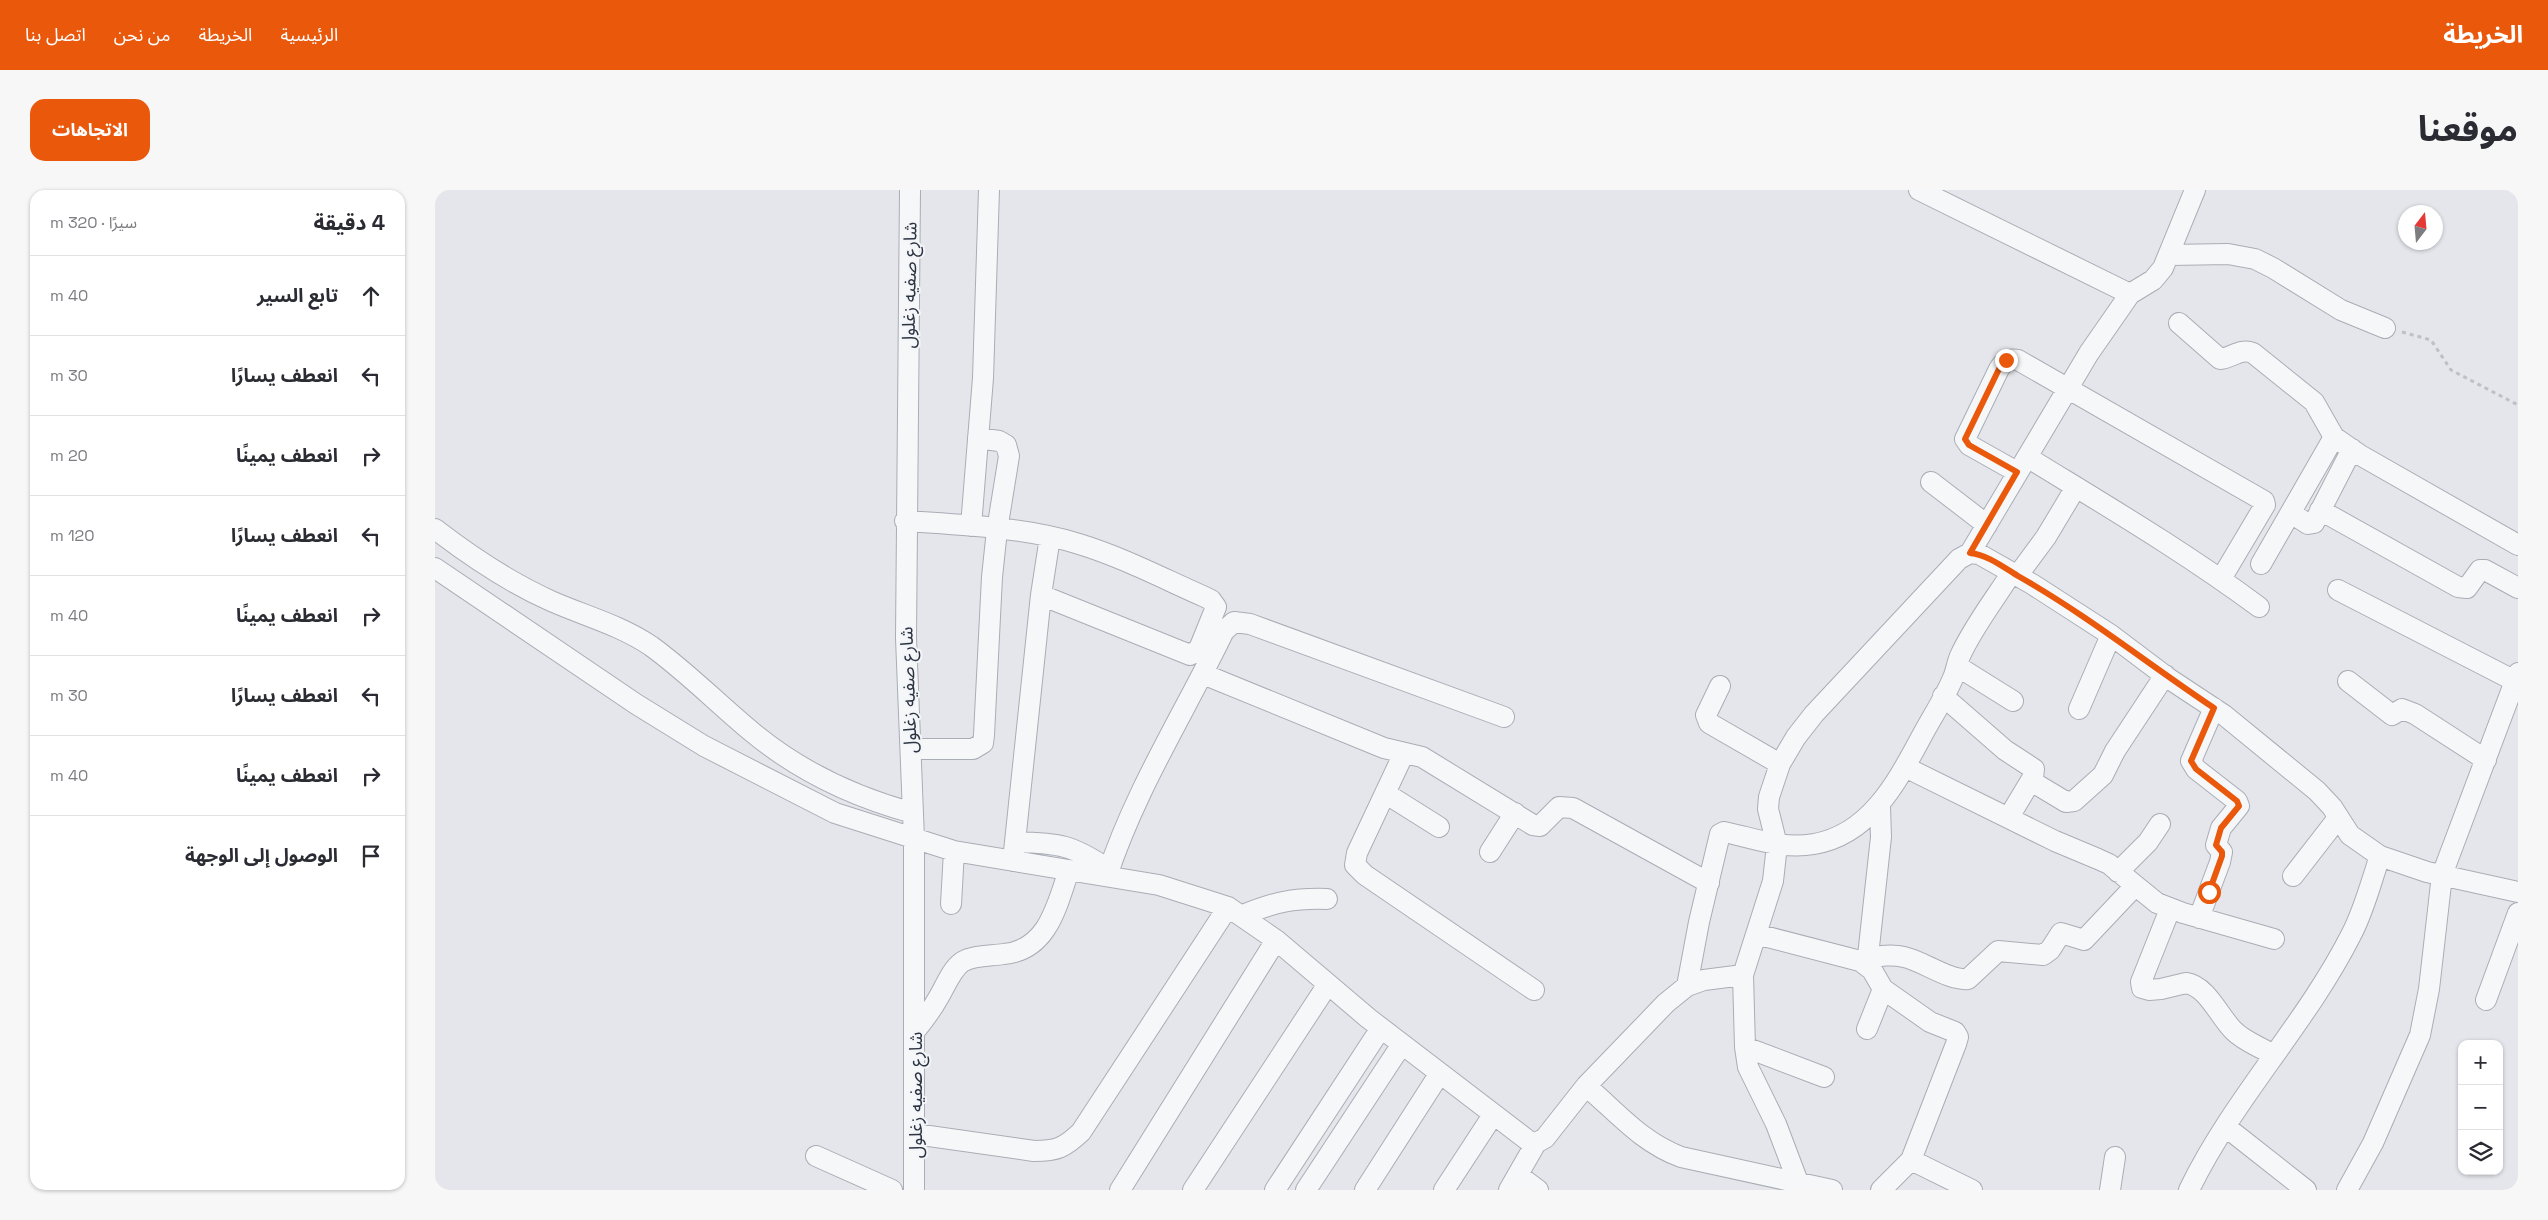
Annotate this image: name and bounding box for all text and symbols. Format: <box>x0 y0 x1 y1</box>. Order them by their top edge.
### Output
text: الخريطة <box>2443 19 2523 50</box>
text: اتصل بنا <box>25 23 86 46</box>
text: من نحن <box>114 23 170 46</box>
text: الخريطة <box>198 23 252 46</box>
text: الرئيسية <box>280 23 338 46</box>
button: الاتجاهات <box>30 99 150 161</box>
text: موقعنا <box>2418 107 2518 151</box>
north arrow <box>2398 205 2443 250</box>
text: 4 دقيقة <box>313 209 385 236</box>
text: سيرًا · 320 m <box>50 212 137 233</box>
street label: شارع صفيه زغلول <box>896 222 925 349</box>
icon: ahead <box>357 282 385 310</box>
text: تابع السير <box>257 283 338 308</box>
text: 40 m <box>50 285 88 306</box>
route end <box>1995 349 2018 372</box>
icon: left <box>357 362 385 390</box>
text: انعطف يسارًا <box>231 363 338 388</box>
text: 30 m <box>50 365 88 386</box>
icon: right <box>357 442 385 470</box>
text: انعطف يمينًا <box>236 443 338 468</box>
text: 20 m <box>50 445 88 466</box>
icon: left <box>357 522 385 550</box>
text: انعطف يسارًا <box>231 523 338 548</box>
text: 120 m <box>50 525 94 546</box>
icon: right <box>357 602 385 630</box>
text: انعطف يمينًا <box>236 603 338 628</box>
text: 40 m <box>50 605 88 626</box>
street label: شارع صفيه زغلول <box>894 626 925 754</box>
icon: left <box>357 682 385 710</box>
text: انعطف يسارًا <box>231 683 338 708</box>
text: 30 m <box>50 685 88 706</box>
icon: right <box>357 762 385 790</box>
text: انعطف يمينًا <box>236 763 338 788</box>
text: 40 m <box>50 765 88 786</box>
icon: arrive <box>357 842 385 870</box>
text: الوصول إلى الوجهة <box>185 843 338 868</box>
route start <box>2198 881 2221 904</box>
street label: شارع صفيه زغلول <box>904 1032 930 1158</box>
map controls <box>2458 1040 2503 1175</box>
button: + <box>2458 1040 2503 1085</box>
button: − <box>2458 1085 2503 1130</box>
button: layers <box>2458 1130 2503 1175</box>

